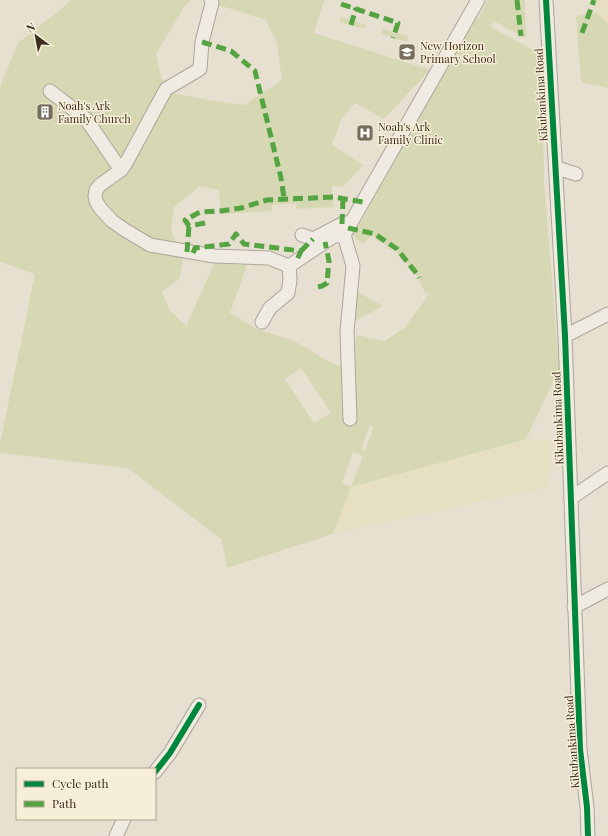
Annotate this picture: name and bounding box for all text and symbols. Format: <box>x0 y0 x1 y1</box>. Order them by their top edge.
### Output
north arrow <box>16 16 56 56</box>
text: N <box>23 19 38 36</box>
place label: New Horizon Primary School <box>420 38 496 66</box>
school or university icon: New Horizon Primary School <box>397 42 417 62</box>
street label: Kikubankima Road <box>531 47 550 142</box>
place label: Noah's Ark Family Church <box>58 98 131 126</box>
building icon: Noah's Ark Family Church <box>35 102 55 122</box>
place label: Noah's Ark Family Clinic <box>378 119 443 147</box>
hospital icon: Noah's Ark Family Clinic <box>355 123 375 143</box>
street label: Kikubankima Road <box>548 371 567 465</box>
street label: Kikubankima Road <box>561 694 582 789</box>
legend <box>16 768 156 820</box>
text: Cycle path <box>52 775 109 791</box>
text: Path <box>52 795 76 811</box>

